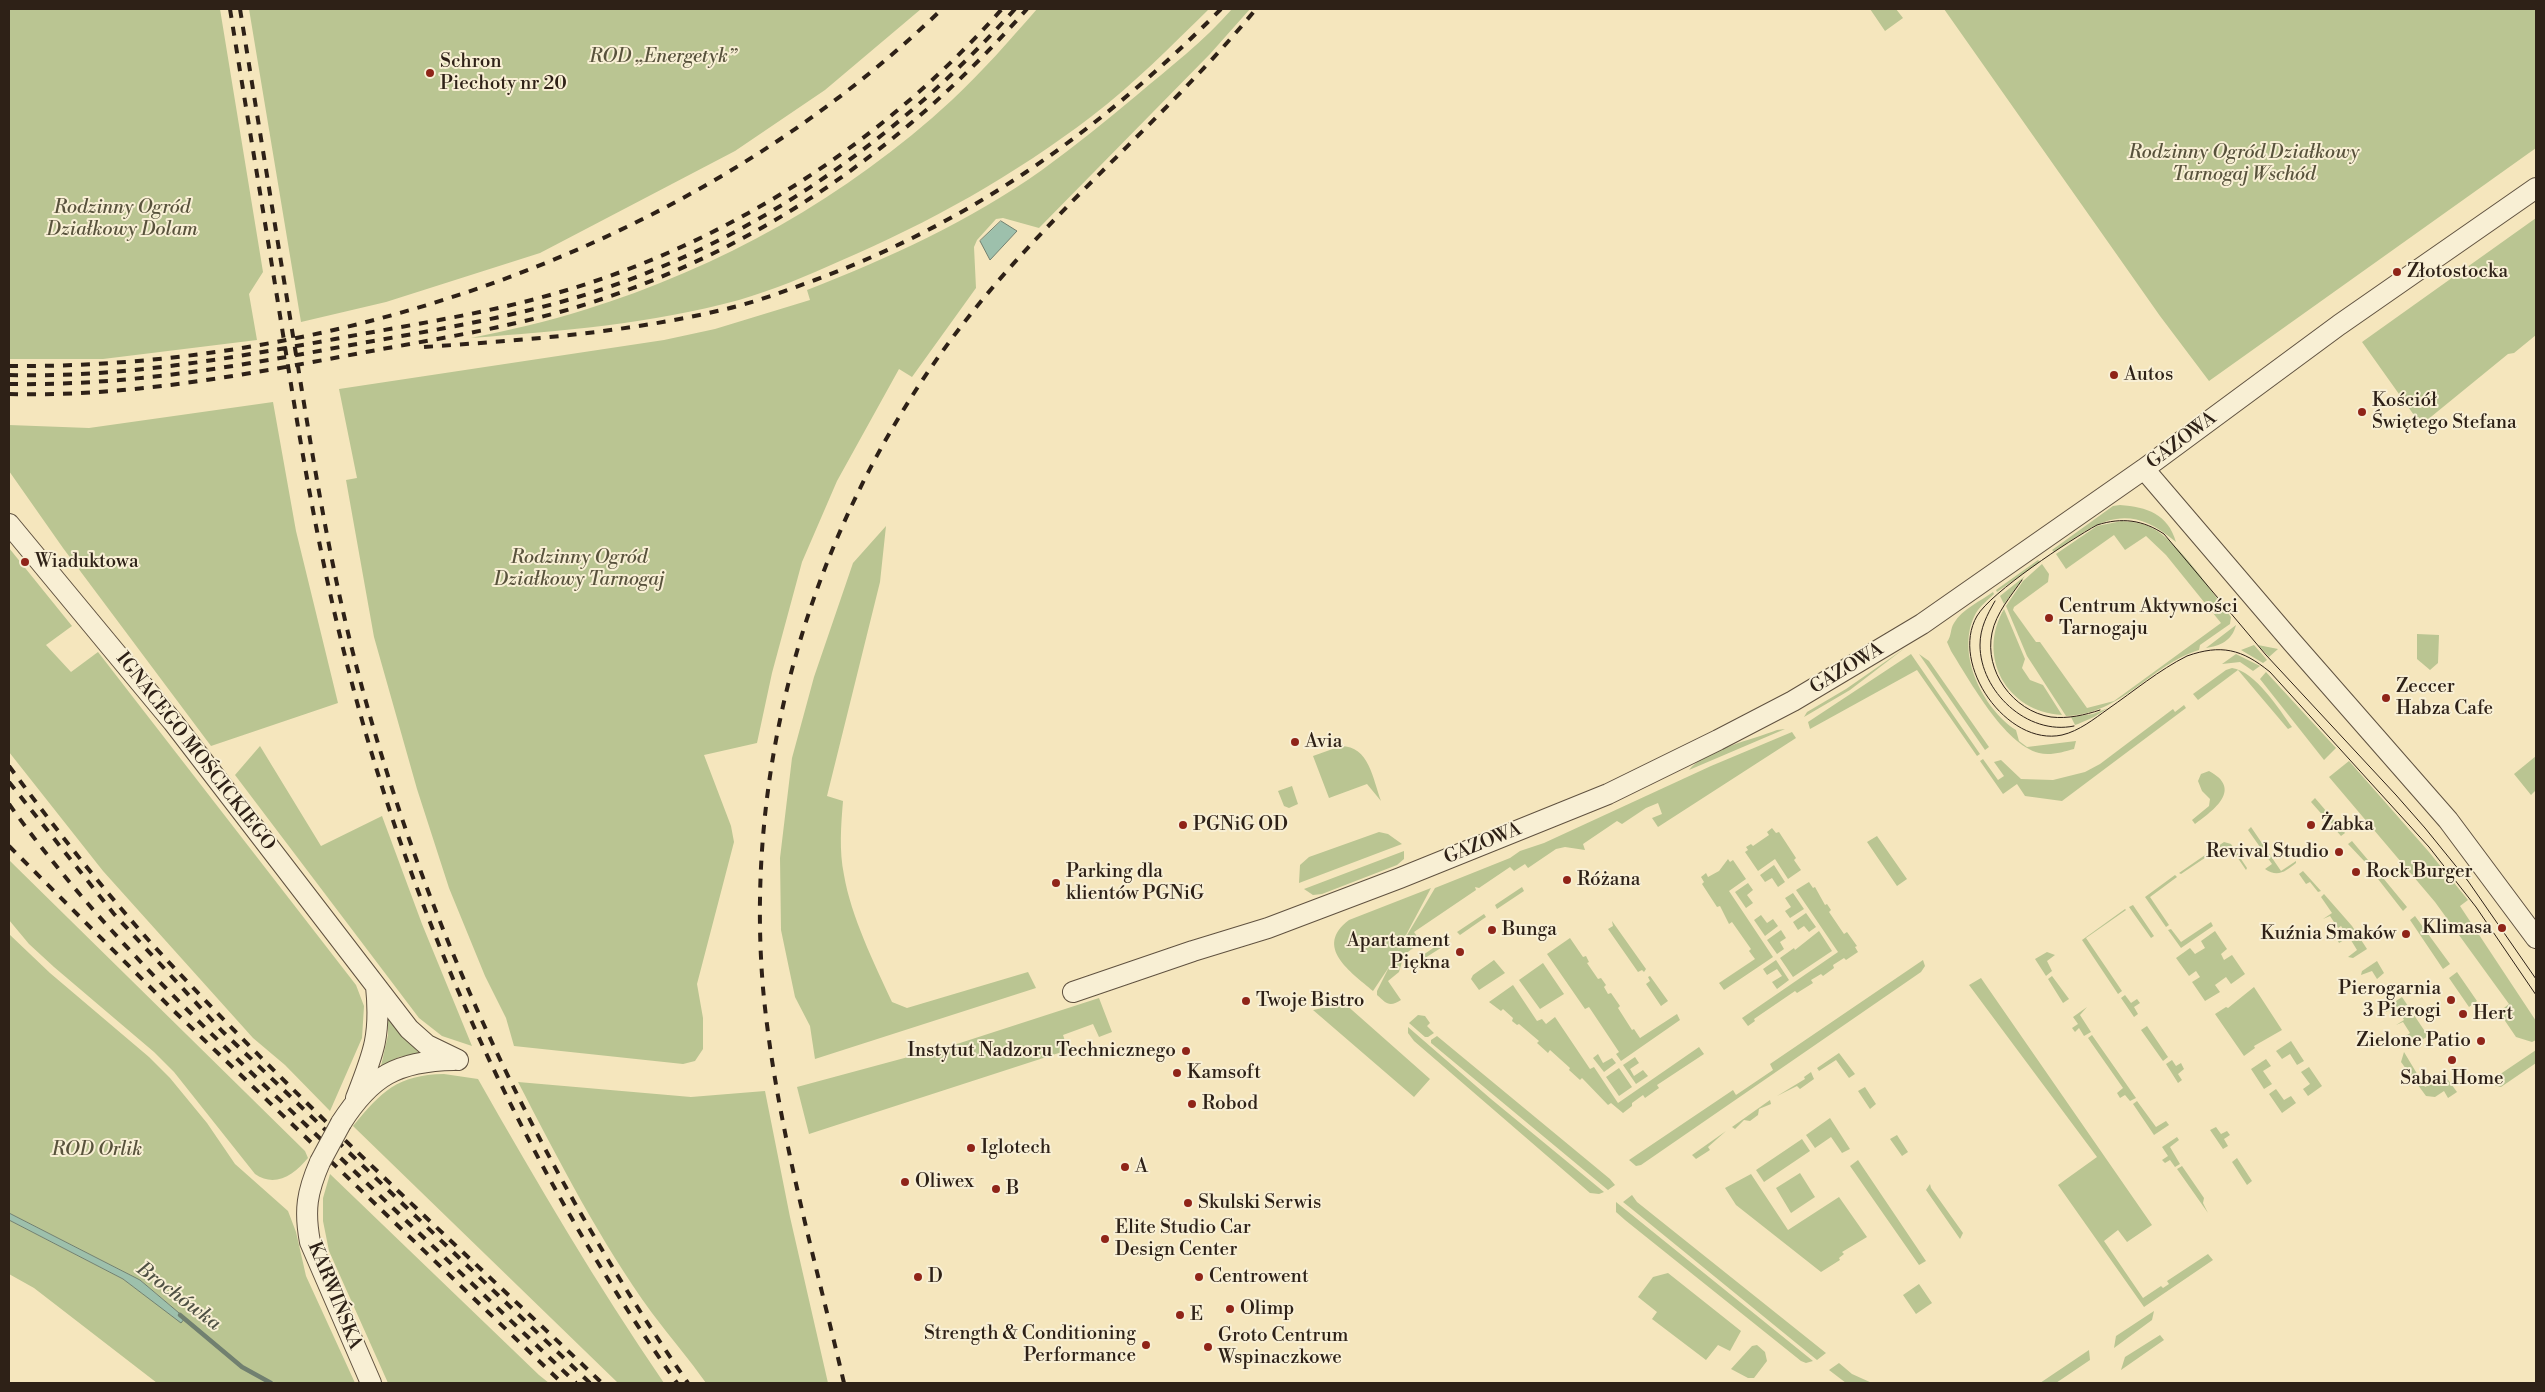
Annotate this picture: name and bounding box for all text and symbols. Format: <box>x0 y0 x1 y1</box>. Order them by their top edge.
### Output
park label: ROD „Energetyk” <box>589 46 737 68</box>
place label: Schron Piechoty nr 20 <box>440 51 567 95</box>
marker: Schron Piechoty nr 20 <box>424 67 436 79</box>
park label: Rodzinny Ogród Działkowy Tarnogaj Wschód <box>2128 142 2360 186</box>
park label: Rodzinny Ogród Działkowy Dolam <box>46 197 198 241</box>
place label: Złotostocka <box>2407 261 2508 283</box>
marker: Złotostocka <box>2391 266 2403 278</box>
place label: Autos <box>2124 364 2173 386</box>
marker: Autos <box>2108 369 2120 381</box>
place label: Kościół Świętego Stefana <box>2372 390 2517 434</box>
marker: Kościół Świętego Stefana <box>2356 406 2368 418</box>
street label: GAZOWA <box>2143 407 2221 475</box>
park label: Rodzinny Ogród Działkowy Tarnogaj <box>494 547 664 591</box>
place label: Wiaduktowa <box>35 551 139 573</box>
marker: Wiaduktowa <box>19 556 31 568</box>
place label: Centrum Aktywności Tarnogaju <box>2059 596 2238 640</box>
marker: Centrum Aktywności Tarnogaju <box>2043 612 2055 624</box>
street label: GAZOWA <box>1806 638 1888 700</box>
street label: IGNACEGO MOŚCICKIEGO <box>110 648 280 856</box>
place label: Zeccer Habza Cafe <box>2396 676 2493 720</box>
marker: Zeccer Habza Cafe <box>2380 692 2392 704</box>
place label: Avia <box>1305 731 1342 753</box>
marker: Avia <box>1289 736 1301 748</box>
place label: PGNiG OD <box>1193 814 1288 836</box>
place label: Żabka <box>2321 814 2374 836</box>
street label: GAZOWA <box>1441 818 1525 870</box>
marker: PGNiG OD <box>1177 819 1189 831</box>
marker: Żabka <box>2305 819 2317 831</box>
place label: Revival Studio <box>2206 841 2329 863</box>
marker: Revival Studio <box>2333 846 2345 858</box>
place label: Parking dla klientów PGNiG <box>1066 861 1204 905</box>
place label: Rock Burger <box>2366 861 2473 883</box>
marker: Rock Burger <box>2350 866 2362 878</box>
place label: Różana <box>1577 869 1640 891</box>
marker: Różana <box>1561 874 1573 886</box>
marker: Parking dla klientów PGNiG <box>1050 877 1062 889</box>
place label: Klimasa <box>2422 917 2492 939</box>
place label: Bunga <box>1502 919 1557 941</box>
marker: Klimasa <box>2496 922 2508 934</box>
place label: Kuźnia Smaków <box>2261 923 2396 945</box>
marker: Bunga <box>1486 924 1498 936</box>
marker: Kuźnia Smaków <box>2400 928 2412 940</box>
place label: Apartament Piękna <box>1347 930 1450 974</box>
marker: Apartament Piękna <box>1454 946 1466 958</box>
place label: Pierogarnia 3 Pierogi <box>2338 978 2441 1022</box>
place label: Twoje Bistro <box>1256 990 1365 1012</box>
marker: Pierogarnia 3 Pierogi <box>2445 994 2457 1006</box>
marker: Twoje Bistro <box>1240 995 1252 1007</box>
place label: Hert <box>2473 1003 2513 1025</box>
marker: Hert <box>2457 1008 2469 1020</box>
place label: Zielone Patio <box>2356 1030 2471 1052</box>
marker: Zielone Patio <box>2475 1035 2487 1047</box>
place label: Instytut Nadzoru Technicznego <box>908 1040 1176 1062</box>
marker: Instytut Nadzoru Technicznego <box>1180 1045 1192 1057</box>
marker: Sabai Home <box>2446 1054 2458 1066</box>
place label: Kamsoft <box>1187 1062 1261 1084</box>
marker: Kamsoft <box>1171 1067 1183 1079</box>
place label: Sabai Home <box>2400 1068 2504 1090</box>
place label: Robod <box>1202 1093 1258 1115</box>
marker: Robod <box>1186 1098 1198 1110</box>
place label: Iglotech <box>981 1137 1051 1159</box>
park label: ROD Orlik <box>52 1139 142 1161</box>
marker: Iglotech <box>965 1142 977 1154</box>
place label: A <box>1135 1156 1148 1178</box>
marker: A <box>1119 1161 1131 1173</box>
place label: Oliwex <box>915 1171 974 1193</box>
marker: Oliwex <box>899 1176 911 1188</box>
place label: B <box>1006 1178 1019 1200</box>
marker: B <box>990 1183 1002 1195</box>
place label: Skulski Serwis <box>1198 1192 1321 1214</box>
marker: Skulski Serwis <box>1182 1197 1194 1209</box>
place label: Elite Studio Car Design Center <box>1115 1217 1251 1261</box>
marker: Elite Studio Car Design Center <box>1099 1233 1111 1245</box>
street label: KARWIŃSKA <box>302 1239 366 1353</box>
water label: Brochówka <box>131 1258 225 1336</box>
place label: D <box>928 1266 943 1288</box>
place label: Centrowent <box>1209 1266 1309 1288</box>
marker: D <box>912 1271 924 1283</box>
marker: Centrowent <box>1193 1271 1205 1283</box>
place label: Olimp <box>1240 1298 1294 1320</box>
marker: Olimp <box>1224 1303 1236 1315</box>
place label: E <box>1190 1304 1203 1326</box>
marker: E <box>1174 1309 1186 1321</box>
place label: Strength & Conditioning Performance <box>924 1323 1136 1367</box>
place label: Groto Centrum Wspinaczkowe <box>1218 1325 1349 1369</box>
marker: Strength & Conditioning Performance <box>1140 1339 1152 1351</box>
marker: Groto Centrum Wspinaczkowe <box>1202 1341 1214 1353</box>

